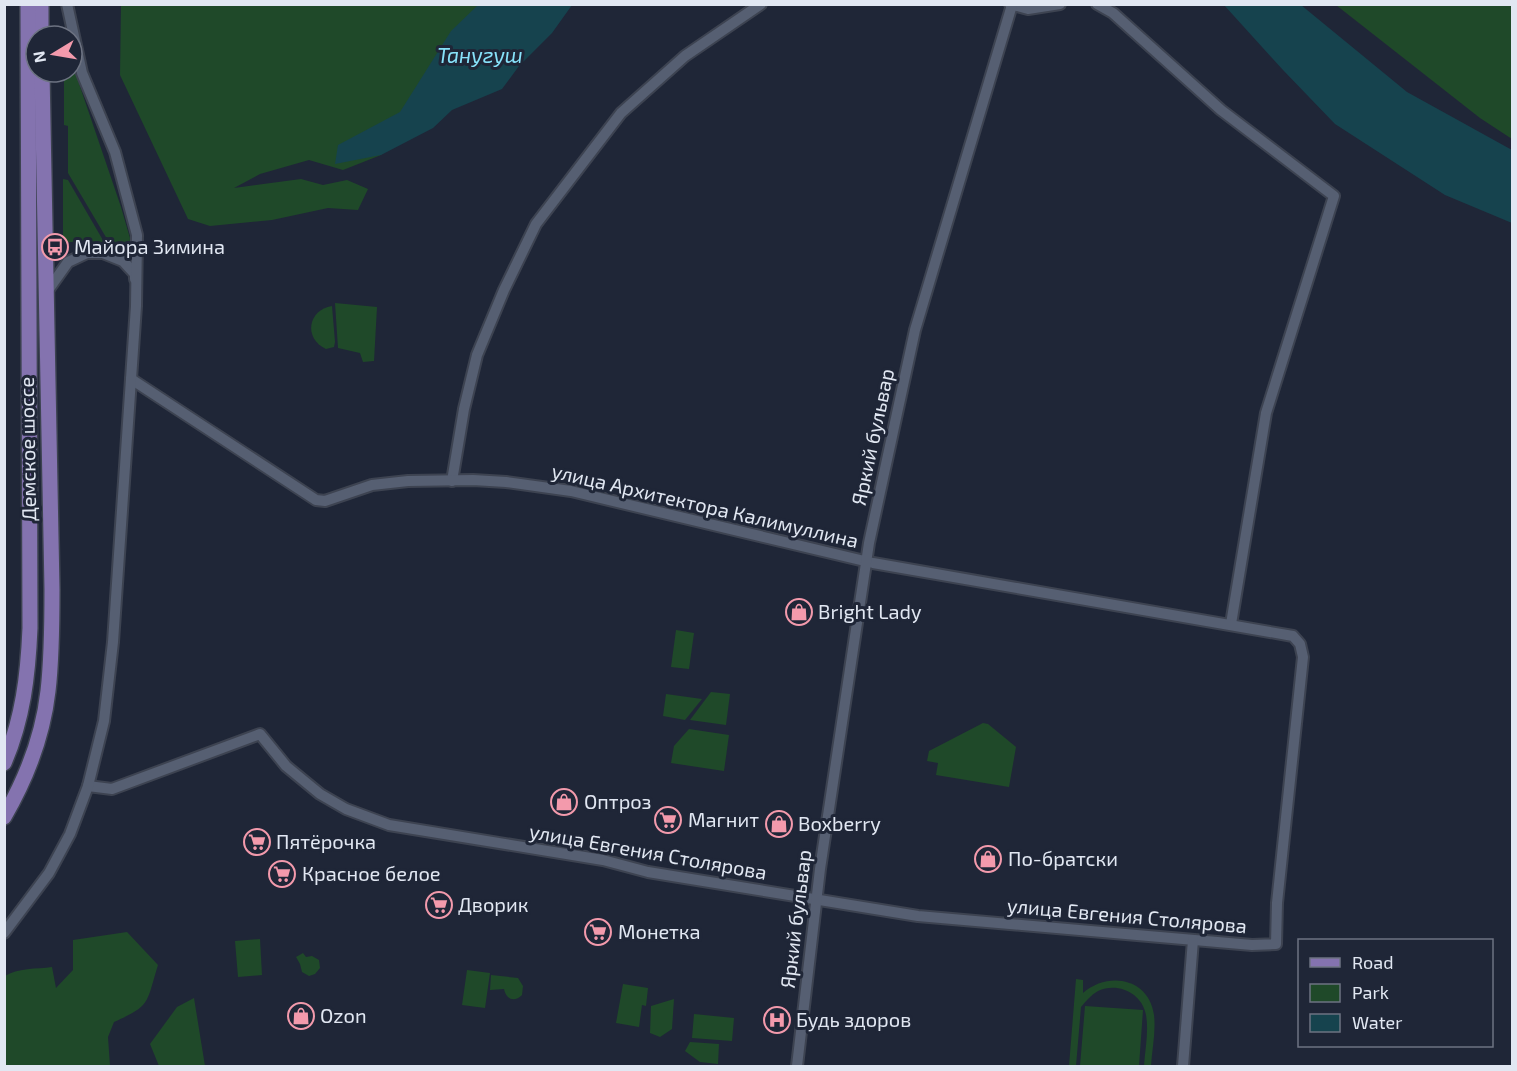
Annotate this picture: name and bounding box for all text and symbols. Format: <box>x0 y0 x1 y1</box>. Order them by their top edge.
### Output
north arrow <box>24 24 84 84</box>
water label: Танугуш <box>437 42 523 67</box>
text: N <box>28 49 49 64</box>
bus stop icon: Майора Зимина <box>40 232 70 262</box>
place label: Майора Зимина <box>74 234 225 258</box>
street label: Яркий бульвар <box>846 366 899 508</box>
street label: Демское шоссе <box>14 377 40 521</box>
street label: улица Архитектора Калимуллина <box>549 458 861 553</box>
shop icon: Bright Lady <box>784 597 814 627</box>
place label: Bright Lady <box>818 599 922 623</box>
shop icon: Оптроз <box>549 787 579 817</box>
place label: Оптроз <box>584 789 652 813</box>
supermarket icon: Магнит <box>653 805 683 835</box>
place label: Магнит <box>688 807 759 831</box>
shop icon: Boxberry <box>764 809 794 839</box>
place label: Boxberry <box>798 811 881 835</box>
street label: улица Евгения Столярова <box>527 818 769 885</box>
supermarket icon: Пятёрочка <box>242 827 272 857</box>
place label: Пятёрочка <box>276 829 376 853</box>
shop icon: По-братски <box>973 844 1003 874</box>
place label: По-братски <box>1008 846 1118 870</box>
street label: Яркий бульвар <box>775 848 816 990</box>
supermarket icon: Красное белое <box>267 859 297 889</box>
place label: Красное белое <box>302 861 441 885</box>
supermarket icon: Дворик <box>424 890 454 920</box>
place label: Дворик <box>458 892 529 916</box>
street label: улица Евгения Столярова <box>1006 893 1248 938</box>
supermarket icon: Монетка <box>583 917 613 947</box>
place label: Монетка <box>618 919 701 943</box>
legend <box>1298 939 1493 1047</box>
text: Road <box>1352 951 1393 973</box>
text: Park <box>1352 981 1389 1003</box>
shop icon: Ozon <box>286 1001 316 1031</box>
place label: Ozon <box>320 1003 367 1027</box>
hospital icon: Будь здоров <box>762 1005 792 1035</box>
place label: Будь здоров <box>796 1007 911 1032</box>
text: Water <box>1352 1011 1402 1033</box>

